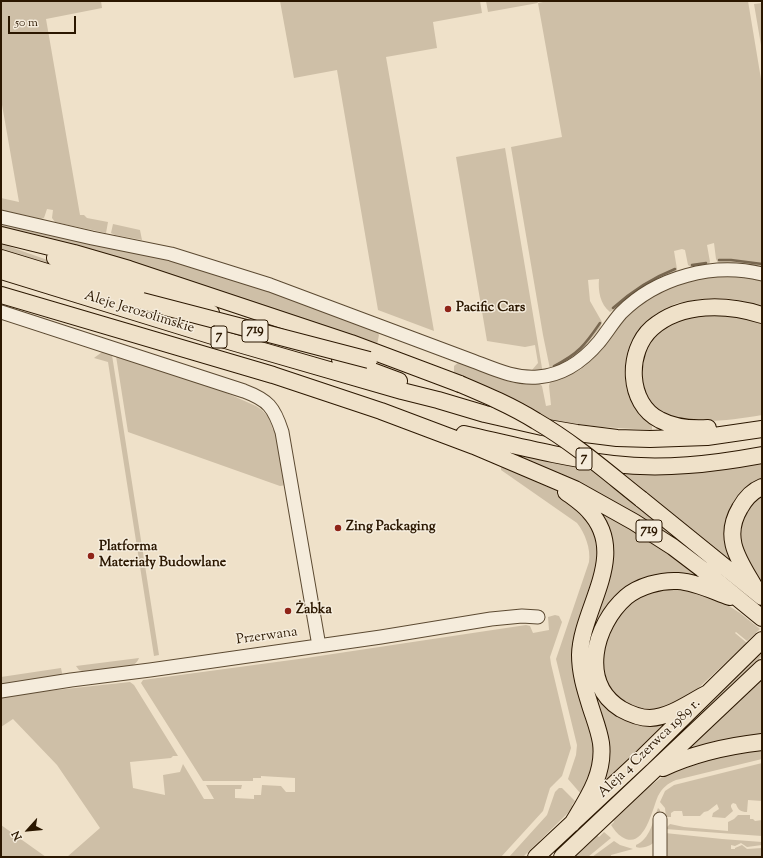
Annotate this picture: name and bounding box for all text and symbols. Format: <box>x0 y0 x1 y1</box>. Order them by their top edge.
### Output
scale bar <box>10 8 78 34</box>
text: 50 m <box>15 14 38 32</box>
street label: Aleje Jerozolimskie <box>82 288 196 338</box>
place label: Pacific Cars <box>456 301 525 317</box>
marker: Pacific Cars <box>443 304 453 314</box>
road number: 719 <box>242 320 268 342</box>
road number: 7 <box>211 326 227 348</box>
road number: 7 <box>576 448 592 470</box>
place label: Zing Packaging <box>346 520 436 536</box>
road number: 719 <box>636 520 662 542</box>
marker: Zing Packaging <box>333 523 343 533</box>
place label: Platforma Materiały Budowlane <box>99 540 226 572</box>
marker: Platforma Materiały Budowlane <box>86 551 96 561</box>
place label: Żabka <box>296 603 332 619</box>
marker: Żabka <box>283 606 293 616</box>
street label: Przerwana <box>235 624 299 650</box>
street label: Aleja 4 Czerwca 1989 r. <box>595 696 705 802</box>
north arrow <box>8 810 48 850</box>
text: N <box>8 828 26 843</box>

